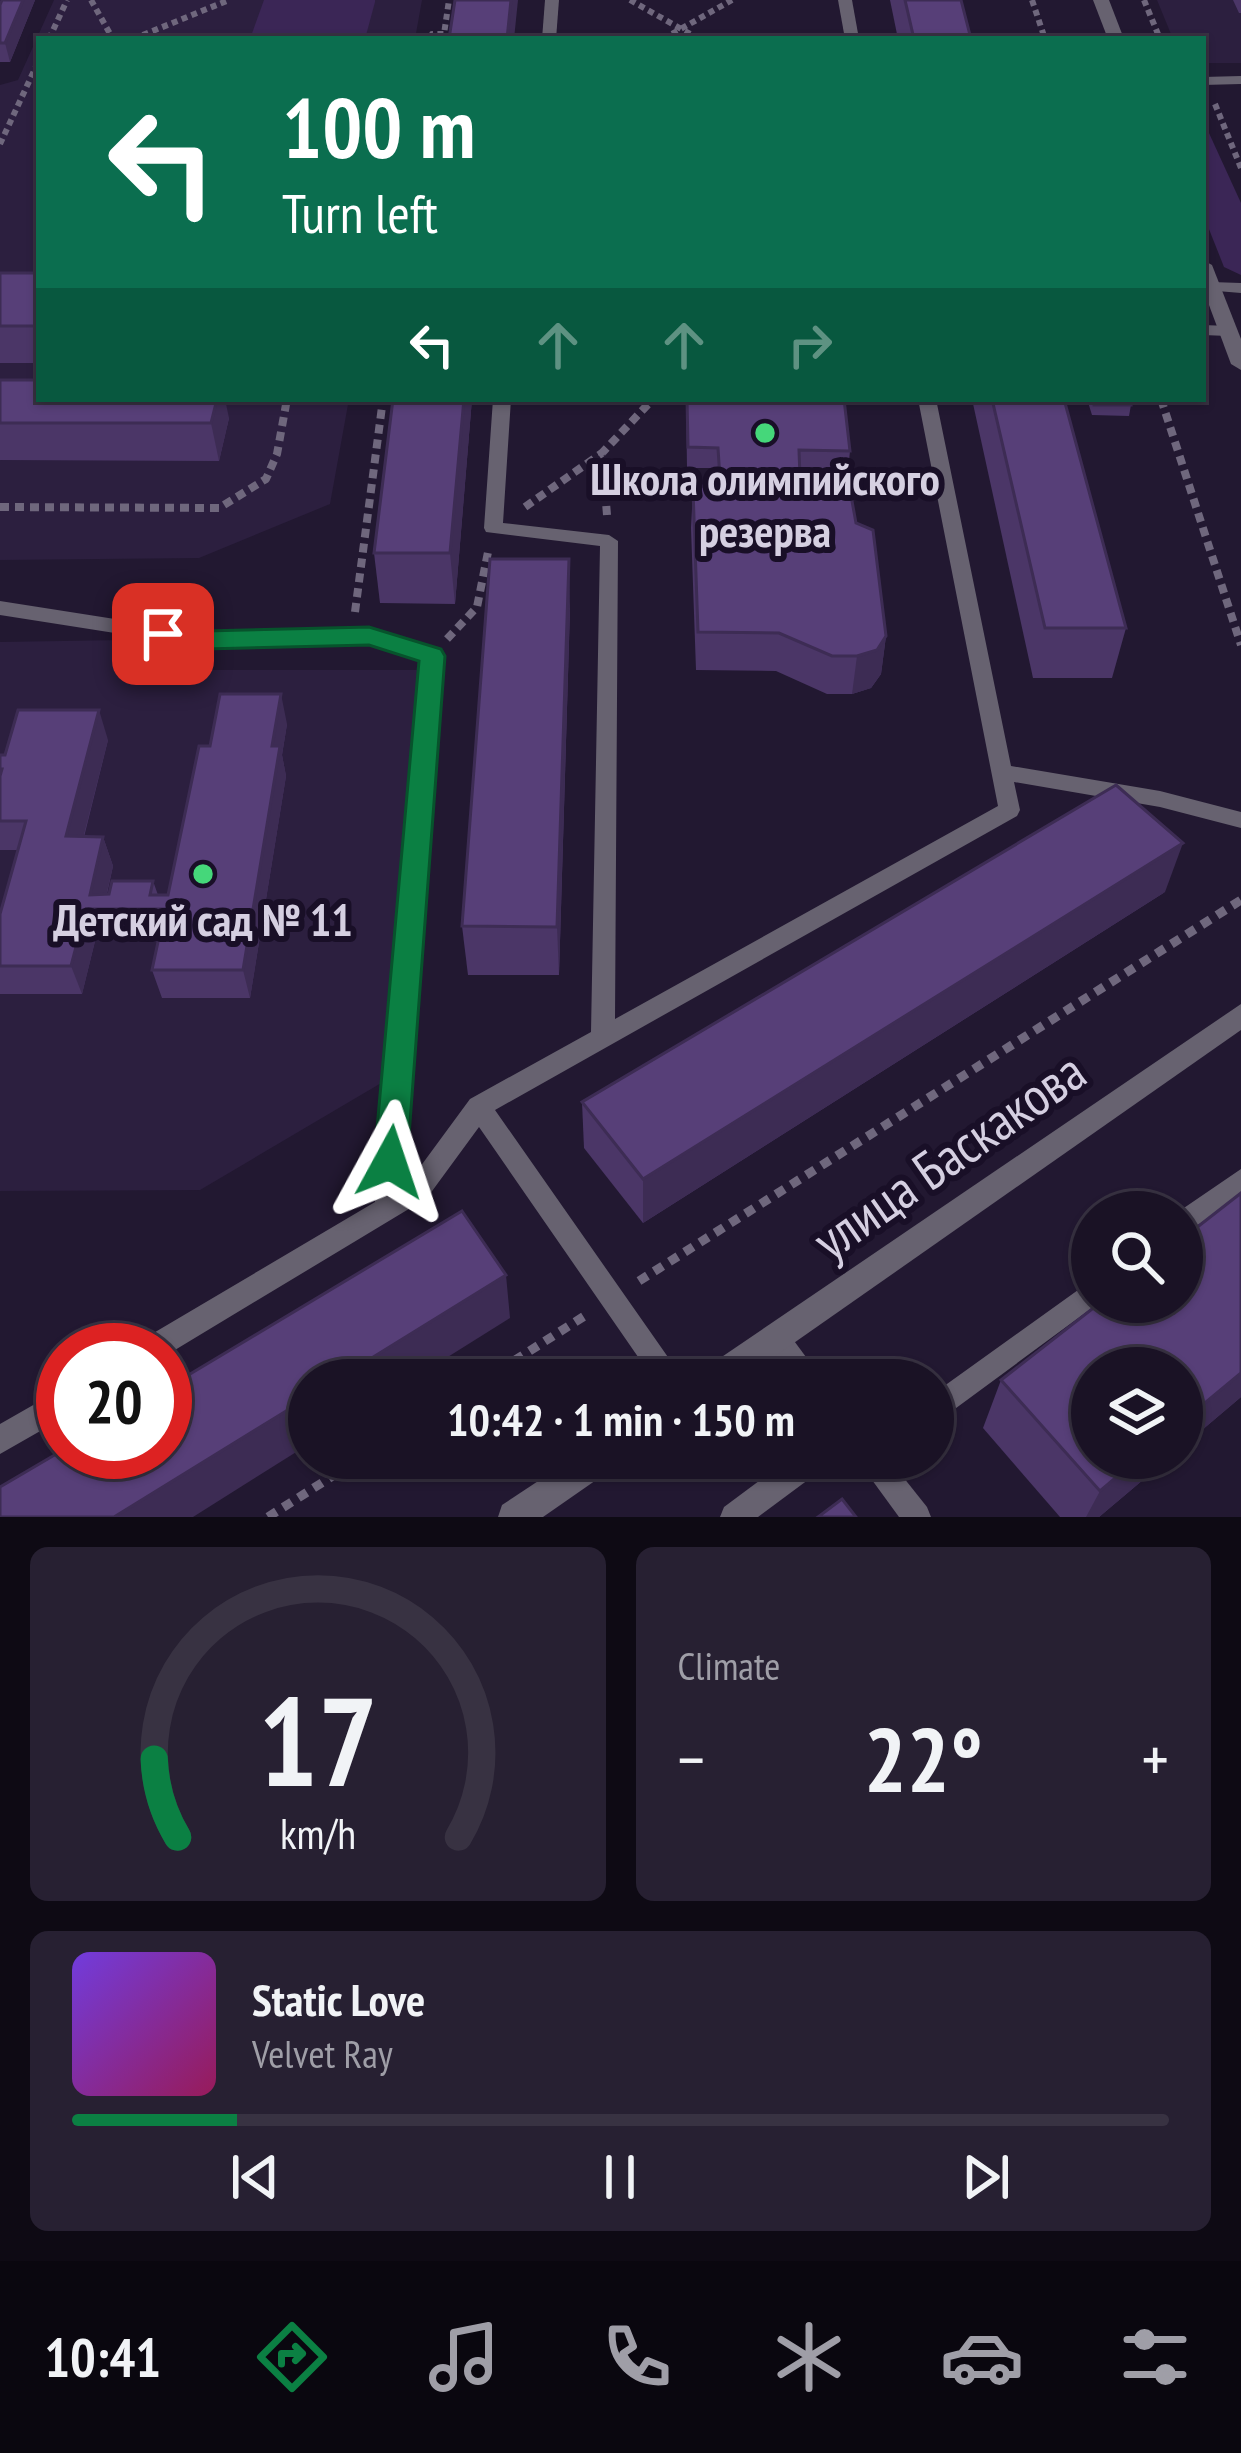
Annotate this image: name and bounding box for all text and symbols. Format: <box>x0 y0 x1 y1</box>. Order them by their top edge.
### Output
text: 100 m <box>282 72 475 181</box>
icon: left <box>84 84 240 240</box>
text: Turn left <box>282 178 438 248</box>
icon: left <box>399 312 465 378</box>
icon: ahead <box>525 312 591 378</box>
icon: ahead <box>651 312 717 378</box>
icon: right <box>777 312 843 378</box>
marker: Школа олимпийского резерва <box>752 420 778 446</box>
place label: Школа олимпийского резерва <box>590 449 940 559</box>
pin <box>112 583 214 685</box>
icon: arrive <box>130 601 196 667</box>
marker: Детский сад № 11 <box>190 861 216 887</box>
place label: Детский сад № 11 <box>53 890 353 948</box>
street label: улица Баскакова <box>799 1036 1098 1275</box>
position arrow <box>327 1099 453 1225</box>
map controls <box>1071 1191 1203 1479</box>
button: search <box>1071 1191 1203 1323</box>
speed limit sign: 20 <box>36 1323 192 1479</box>
button: layers <box>1071 1347 1203 1479</box>
text: 10:42 · 1 min · 150 m <box>447 1390 795 1448</box>
text: Climate <box>678 1640 780 1691</box>
text: 17 <box>258 1659 377 1820</box>
text: 22° <box>864 1700 983 1817</box>
text: − <box>678 1716 705 1801</box>
text: + <box>1142 1716 1169 1801</box>
text: km/h <box>280 1805 356 1861</box>
text: Static Love <box>252 1970 425 2028</box>
text: Velvet Ray <box>252 2028 393 2079</box>
icon: previous <box>222 2144 288 2210</box>
icon: pause <box>587 2144 653 2210</box>
icon: next <box>953 2144 1019 2210</box>
icon: directions <box>250 2315 334 2399</box>
icon: music <box>422 2315 506 2399</box>
icon: phone <box>595 2315 679 2399</box>
icon: climate <box>767 2315 851 2399</box>
icon: car <box>940 2315 1024 2399</box>
icon: filters <box>1113 2315 1197 2399</box>
text: 10:41 <box>44 2322 161 2392</box>

